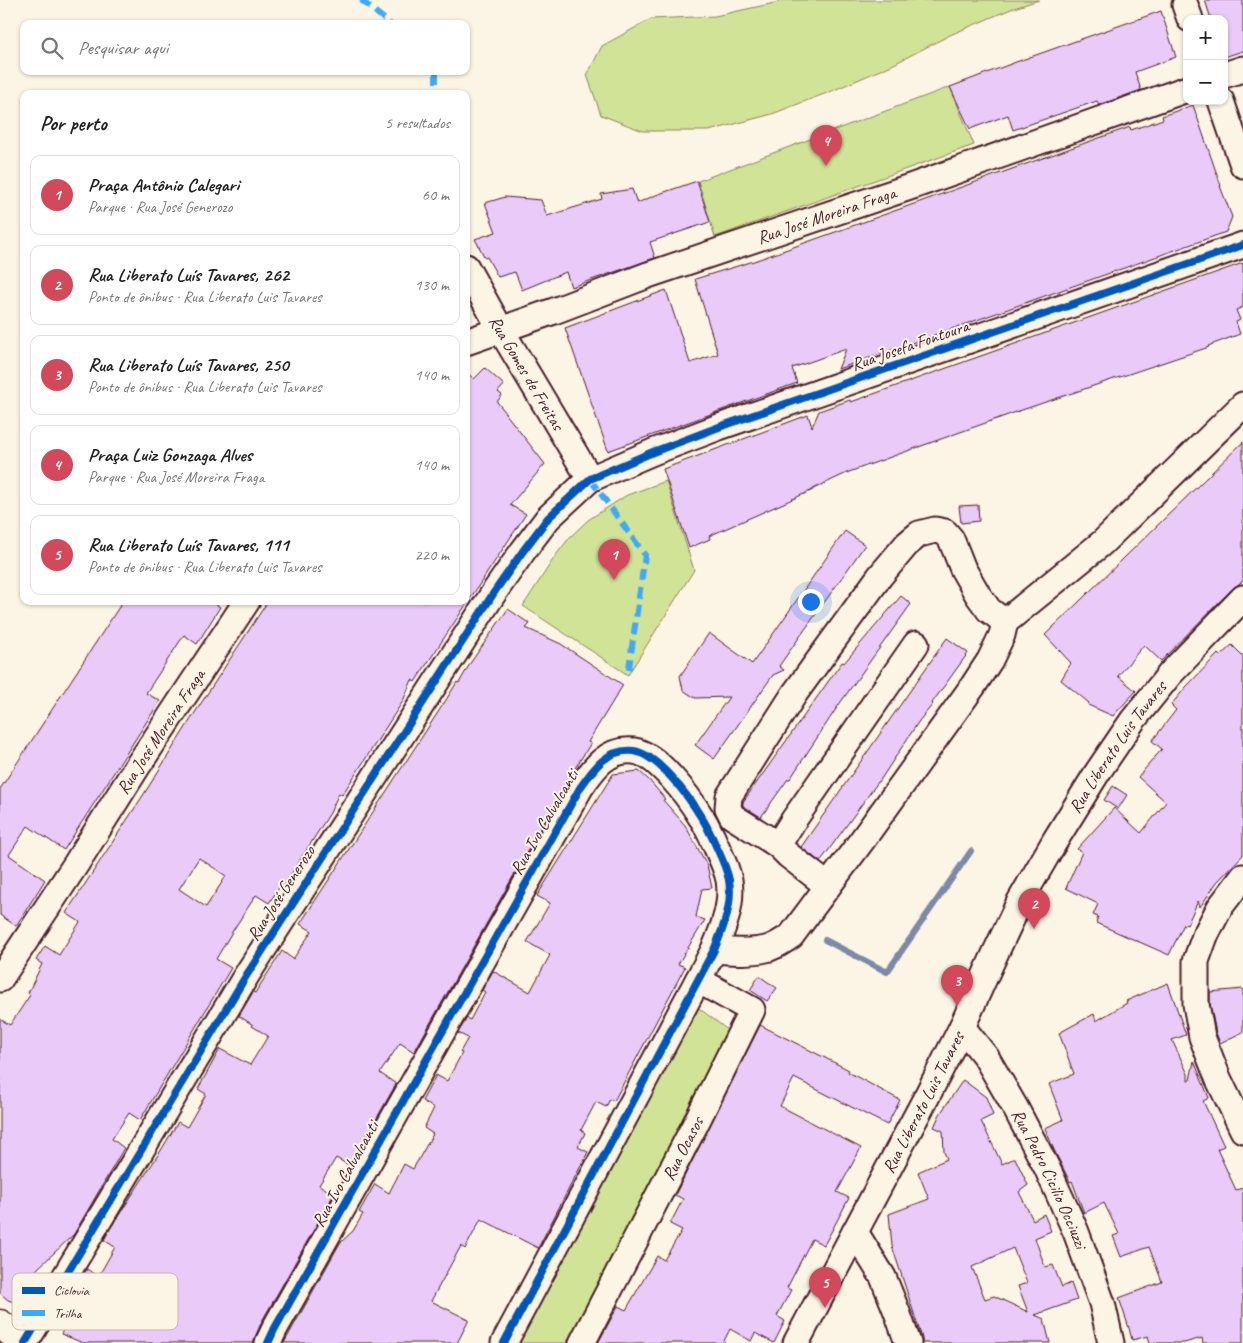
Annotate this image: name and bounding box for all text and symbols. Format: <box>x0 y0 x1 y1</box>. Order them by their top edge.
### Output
map controls <box>1183 15 1228 105</box>
button: + <box>1183 15 1228 60</box>
search box <box>20 20 470 75</box>
icon: search <box>38 34 66 62</box>
text: Pesquisar aqui <box>78 36 168 60</box>
button: − <box>1183 60 1228 105</box>
text: Por perto <box>40 110 107 136</box>
text: 5 resultados <box>385 113 450 133</box>
pin: 4 <box>810 125 842 166</box>
text: Praça Antônio Calegari <box>88 173 239 197</box>
street label: Rua José Moreira Fraga <box>754 181 900 249</box>
text: 1 <box>53 185 61 205</box>
text: 60 m <box>422 185 449 205</box>
text: Parque · Rua José Generozo <box>88 197 232 217</box>
text: Rua Liberato Luís Tavares, 262 <box>88 263 289 287</box>
text: 2 <box>53 275 61 295</box>
text: 130 m <box>415 275 449 295</box>
text: Ponto de ônibus · Rua Liberato Luis Tavares <box>88 287 322 307</box>
street label: Rua Gomes de Freitas <box>484 312 570 436</box>
street label: Rua Josefa Fontoura <box>848 314 973 375</box>
text: Rua Liberato Luís Tavares, 250 <box>88 353 288 377</box>
text: 3 <box>53 365 61 385</box>
text: 140 m <box>415 365 449 385</box>
text: Ponto de ônibus · Rua Liberato Luis Tavares <box>88 377 322 397</box>
text: Praça Luiz Gonzaga Alves <box>88 443 252 467</box>
text: 4 <box>53 455 61 475</box>
text: 140 m <box>415 455 449 475</box>
text: Parque · Rua José Moreira Fraga <box>88 467 264 487</box>
text: Rua Liberato Luís Tavares, 111 <box>88 533 289 557</box>
pin: 1 <box>598 539 630 580</box>
text: 5 <box>54 545 60 565</box>
text: 220 m <box>415 545 449 565</box>
text: Ponto de ônibus · Rua Liberato Luis Tavares <box>88 557 322 577</box>
your location <box>798 589 824 615</box>
street label: Rua José Moreira Fraga <box>112 664 211 798</box>
street label: Rua Liberato Luis Tavares <box>1064 675 1172 817</box>
street label: Rua Ivo Calvalcanti <box>505 763 584 878</box>
street label: Rua José Generozo <box>242 840 321 945</box>
pin: 2 <box>1018 888 1050 929</box>
pin: 3 <box>941 965 973 1006</box>
street label: Rua Liberato Luis Tavares <box>877 1026 970 1177</box>
street label: Rua Pedro Cicilio Occiuzzi <box>1007 1105 1093 1254</box>
street label: Rua Ocasos <box>657 1111 709 1184</box>
street label: Rua Ivo Calvalcanti <box>307 1115 384 1231</box>
pin: 5 <box>809 1267 841 1308</box>
legend <box>12 1273 178 1330</box>
text: Ciclovia <box>54 1282 90 1299</box>
text: Trilha <box>54 1305 83 1322</box>

